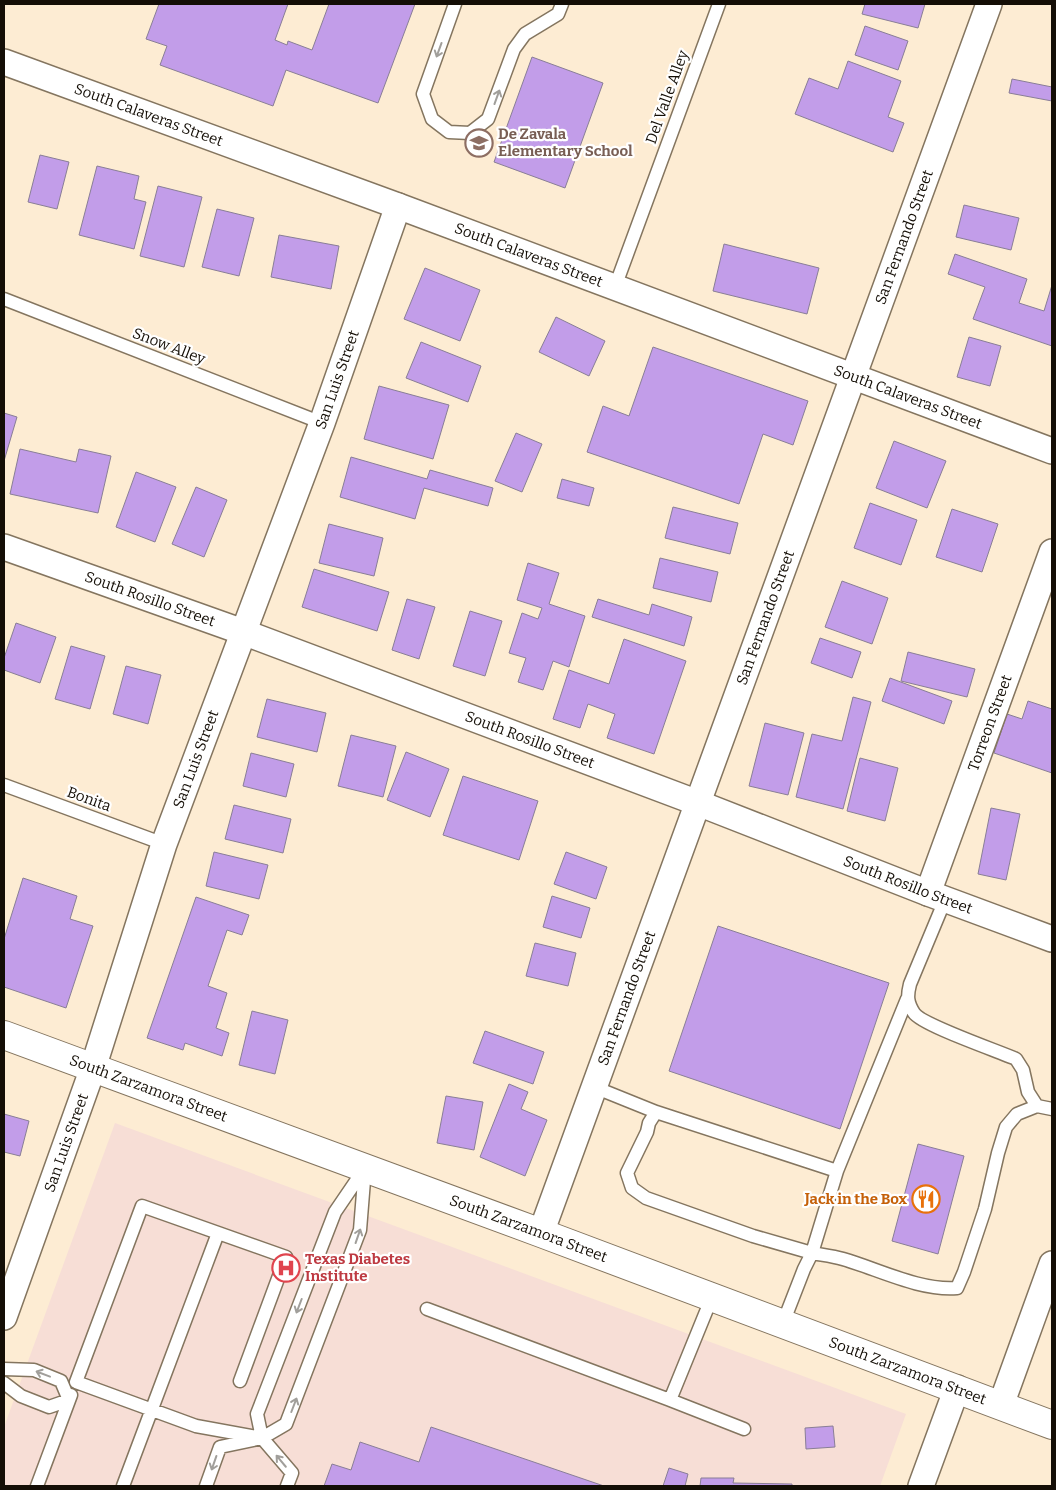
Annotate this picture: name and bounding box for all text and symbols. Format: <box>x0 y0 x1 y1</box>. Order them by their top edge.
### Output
one-way arrow <box>434 41 443 57</box>
street label: Del Valle Alley <box>642 48 692 146</box>
street label: South Calaveras Street <box>72 80 226 150</box>
one-way arrow <box>493 90 502 106</box>
place label: De Zavala Elementary School <box>498 125 633 160</box>
school or university icon: De Zavala Elementary School <box>464 128 494 158</box>
street label: San Fernando Street <box>871 167 937 307</box>
street label: South Calaveras Street <box>452 219 606 291</box>
street label: Snow Alley <box>130 324 208 368</box>
street label: San Luis Street <box>311 327 363 432</box>
street label: South Calaveras Street <box>831 361 985 433</box>
street label: San Fernando Street <box>733 547 798 687</box>
street label: South Rosillo Street <box>82 568 218 631</box>
street label: Torreon Street <box>964 672 1016 774</box>
street label: San Luis Street <box>169 707 223 811</box>
street label: South Rosillo Street <box>462 707 598 772</box>
street label: Bonita <box>65 783 113 815</box>
street label: South Rosillo Street <box>841 852 976 918</box>
street label: San Fernando Street <box>594 928 660 1068</box>
street label: South Zarzamora Street <box>67 1051 230 1126</box>
street label: San Luis Street <box>40 1090 92 1195</box>
restaurant icon: Jack in the Box <box>911 1184 941 1214</box>
place label: Jack in the Box <box>804 1190 907 1208</box>
street label: South Zarzamora Street <box>447 1191 610 1266</box>
one-way arrow <box>353 1229 363 1245</box>
place label: Texas Diabetes Institute <box>305 1250 410 1285</box>
hospital icon: Texas Diabetes Institute <box>271 1253 301 1283</box>
one-way arrow <box>294 1298 303 1313</box>
street label: South Zarzamora Street <box>826 1333 989 1409</box>
one-way arrow <box>36 1369 51 1378</box>
one-way arrow <box>290 1398 299 1413</box>
one-way arrow <box>209 1454 219 1470</box>
one-way arrow <box>276 1454 287 1467</box>

